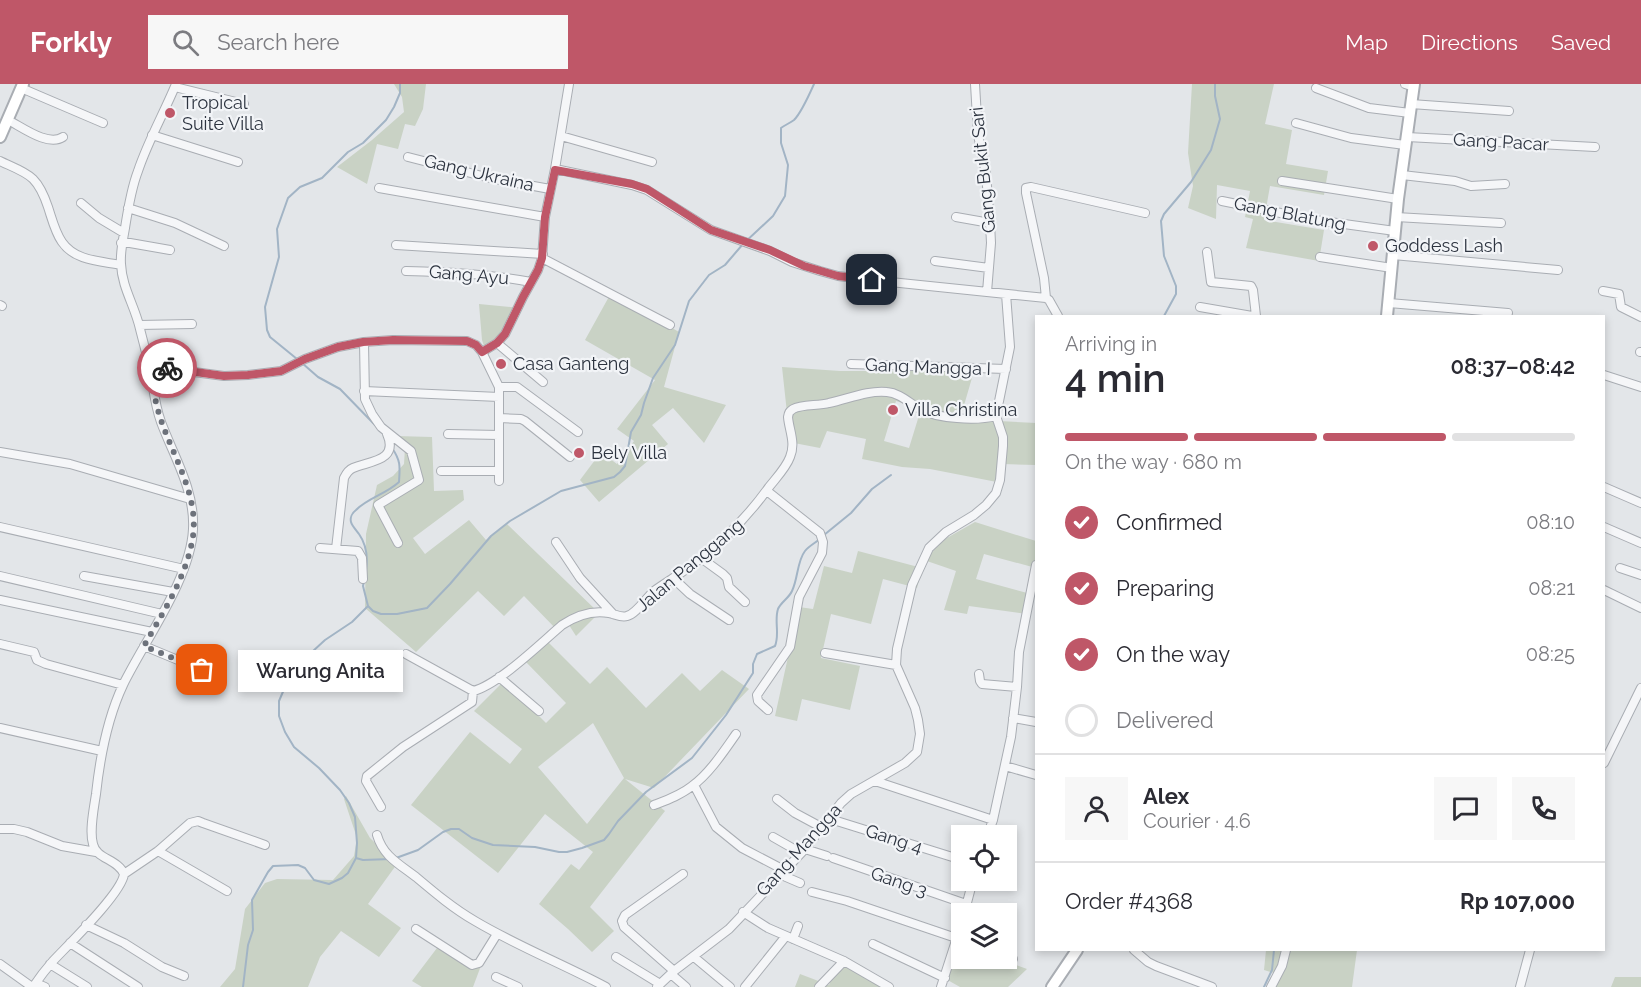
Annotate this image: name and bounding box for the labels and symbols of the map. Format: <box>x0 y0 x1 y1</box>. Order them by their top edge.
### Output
place label: Tropical Suite Villa <box>182 92 264 134</box>
marker: Tropical Suite Villa <box>163 106 177 120</box>
street label: Gang Bukit Sari <box>965 106 1000 234</box>
street label: Gang Pacar <box>1453 129 1550 155</box>
street label: Gang Ukraina <box>422 150 536 195</box>
street label: Gang Blatung <box>1232 192 1348 235</box>
place label: Goddess Lash <box>1385 235 1503 256</box>
marker: Goddess Lash <box>1366 239 1380 253</box>
pin <box>846 254 897 305</box>
street label: Gang Ayu <box>428 261 510 288</box>
courier <box>137 338 197 398</box>
place label: Casa Ganteng <box>513 353 629 374</box>
street label: Gang Mangga I <box>865 354 991 379</box>
marker: Casa Ganteng <box>494 357 508 371</box>
place label: Villa Christina <box>905 399 1017 420</box>
marker: Villa Christina <box>886 403 900 417</box>
place label: Bely Villa <box>591 442 667 463</box>
marker: Bely Villa <box>572 446 586 460</box>
street label: Jalan Panggang <box>632 514 747 615</box>
pin <box>176 644 227 695</box>
callout: Warung Anita <box>238 649 403 691</box>
street label: Gang Mangga <box>752 799 846 900</box>
street label: Gang 4 <box>863 819 925 858</box>
street label: Gang 3 <box>868 862 930 901</box>

